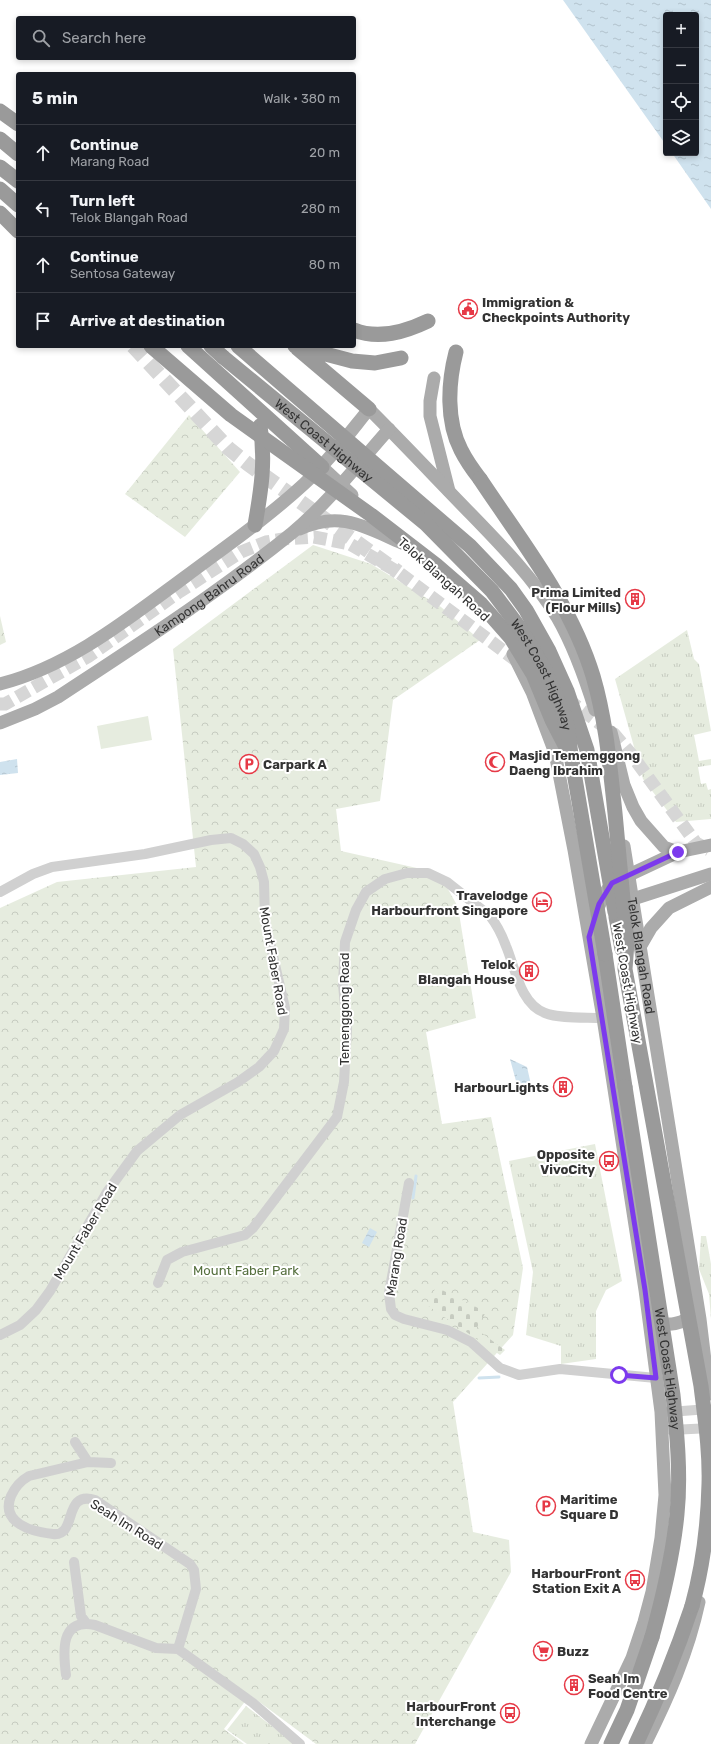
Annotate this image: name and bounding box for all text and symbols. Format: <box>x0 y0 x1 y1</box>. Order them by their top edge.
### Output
map controls <box>663 12 699 156</box>
button: + <box>663 12 699 48</box>
search box <box>16 16 356 60</box>
icon: search <box>30 27 52 49</box>
text: Search here <box>62 29 146 47</box>
button: − <box>663 48 699 84</box>
button: locate <box>663 84 699 120</box>
text: 5 min <box>32 88 78 108</box>
text: Walk · 380 m <box>263 91 340 106</box>
button: layers <box>663 120 699 156</box>
text: Continue <box>70 136 139 154</box>
icon: ahead <box>32 142 54 164</box>
text: 20 m <box>309 145 340 160</box>
text: Marang Road <box>70 154 149 169</box>
text: Turn left <box>70 192 135 210</box>
icon: left <box>32 198 54 220</box>
text: 280 m <box>301 201 340 216</box>
text: Telok Blangah Road <box>70 210 188 225</box>
text: Continue <box>70 248 139 266</box>
icon: ahead <box>32 254 54 276</box>
text: 80 m <box>309 257 340 272</box>
text: Sentosa Gateway <box>70 266 175 281</box>
place label: Immigration & Checkpoints Authority <box>482 295 630 325</box>
public building icon: Immigration & Checkpoints Authority <box>457 298 479 320</box>
icon: arrive <box>32 310 54 332</box>
text: Arrive at destination <box>70 312 225 330</box>
street label: West Coast Highway <box>272 396 376 485</box>
street label: Telok Blangah Road <box>394 534 492 625</box>
street label: Kampong Bahru Road <box>151 551 267 639</box>
place label: Prima Limited (Flour Mills) <box>531 585 621 615</box>
building icon: Prima Limited (Flour Mills) <box>624 588 646 610</box>
street label: West Coast Highway <box>508 616 575 732</box>
place label: Masjid Tememggong Daeng Ibrahim <box>509 748 640 778</box>
mosque icon: Masjid Tememggong Daeng Ibrahim <box>484 751 506 773</box>
parking icon: Carpark A <box>238 753 260 775</box>
place label: Carpark A <box>263 757 327 772</box>
route end <box>669 843 687 861</box>
place label: Travelodge Harbourfront Singapore <box>371 888 528 918</box>
hotel icon: Travelodge Harbourfront Singapore <box>531 891 553 913</box>
street label: Telok Blangah Road <box>624 896 658 1015</box>
street label: Mount Faber Road <box>257 906 290 1016</box>
street label: West Coast Highway <box>608 921 646 1045</box>
street label: Temenggong Road <box>337 953 353 1065</box>
place label: Telok Blangah House <box>418 957 515 987</box>
building icon: Telok Blangah House <box>518 960 540 982</box>
building icon: HarbourLights <box>552 1076 574 1098</box>
place label: HarbourLights <box>454 1080 549 1095</box>
place label: Opposite VivoCity <box>537 1147 595 1177</box>
bus stop icon: Opposite VivoCity <box>598 1150 620 1172</box>
street label: Mount Faber Road <box>51 1180 120 1282</box>
street label: Marang Road <box>383 1217 411 1297</box>
park label: Mount Faber Park <box>193 1263 299 1278</box>
street label: West Coast Highway <box>652 1307 683 1430</box>
route start <box>610 1366 628 1384</box>
place label: Maritime Square D <box>560 1492 618 1522</box>
parking icon: Maritime Square D <box>535 1495 557 1517</box>
street label: Seah Im Road <box>88 1496 166 1553</box>
place label: HarbourFront Station Exit A <box>531 1566 622 1596</box>
bus stop icon: HarbourFront Station Exit A <box>624 1569 646 1591</box>
supermarket icon: Buzz <box>532 1640 554 1662</box>
place label: Buzz <box>557 1644 589 1659</box>
place label: Seah Im Food Centre <box>588 1671 668 1701</box>
building icon: Seah Im Food Centre <box>563 1674 585 1696</box>
place label: HarbourFront Interchange <box>406 1699 496 1729</box>
bus stop icon: HarbourFront Interchange <box>499 1702 521 1724</box>

